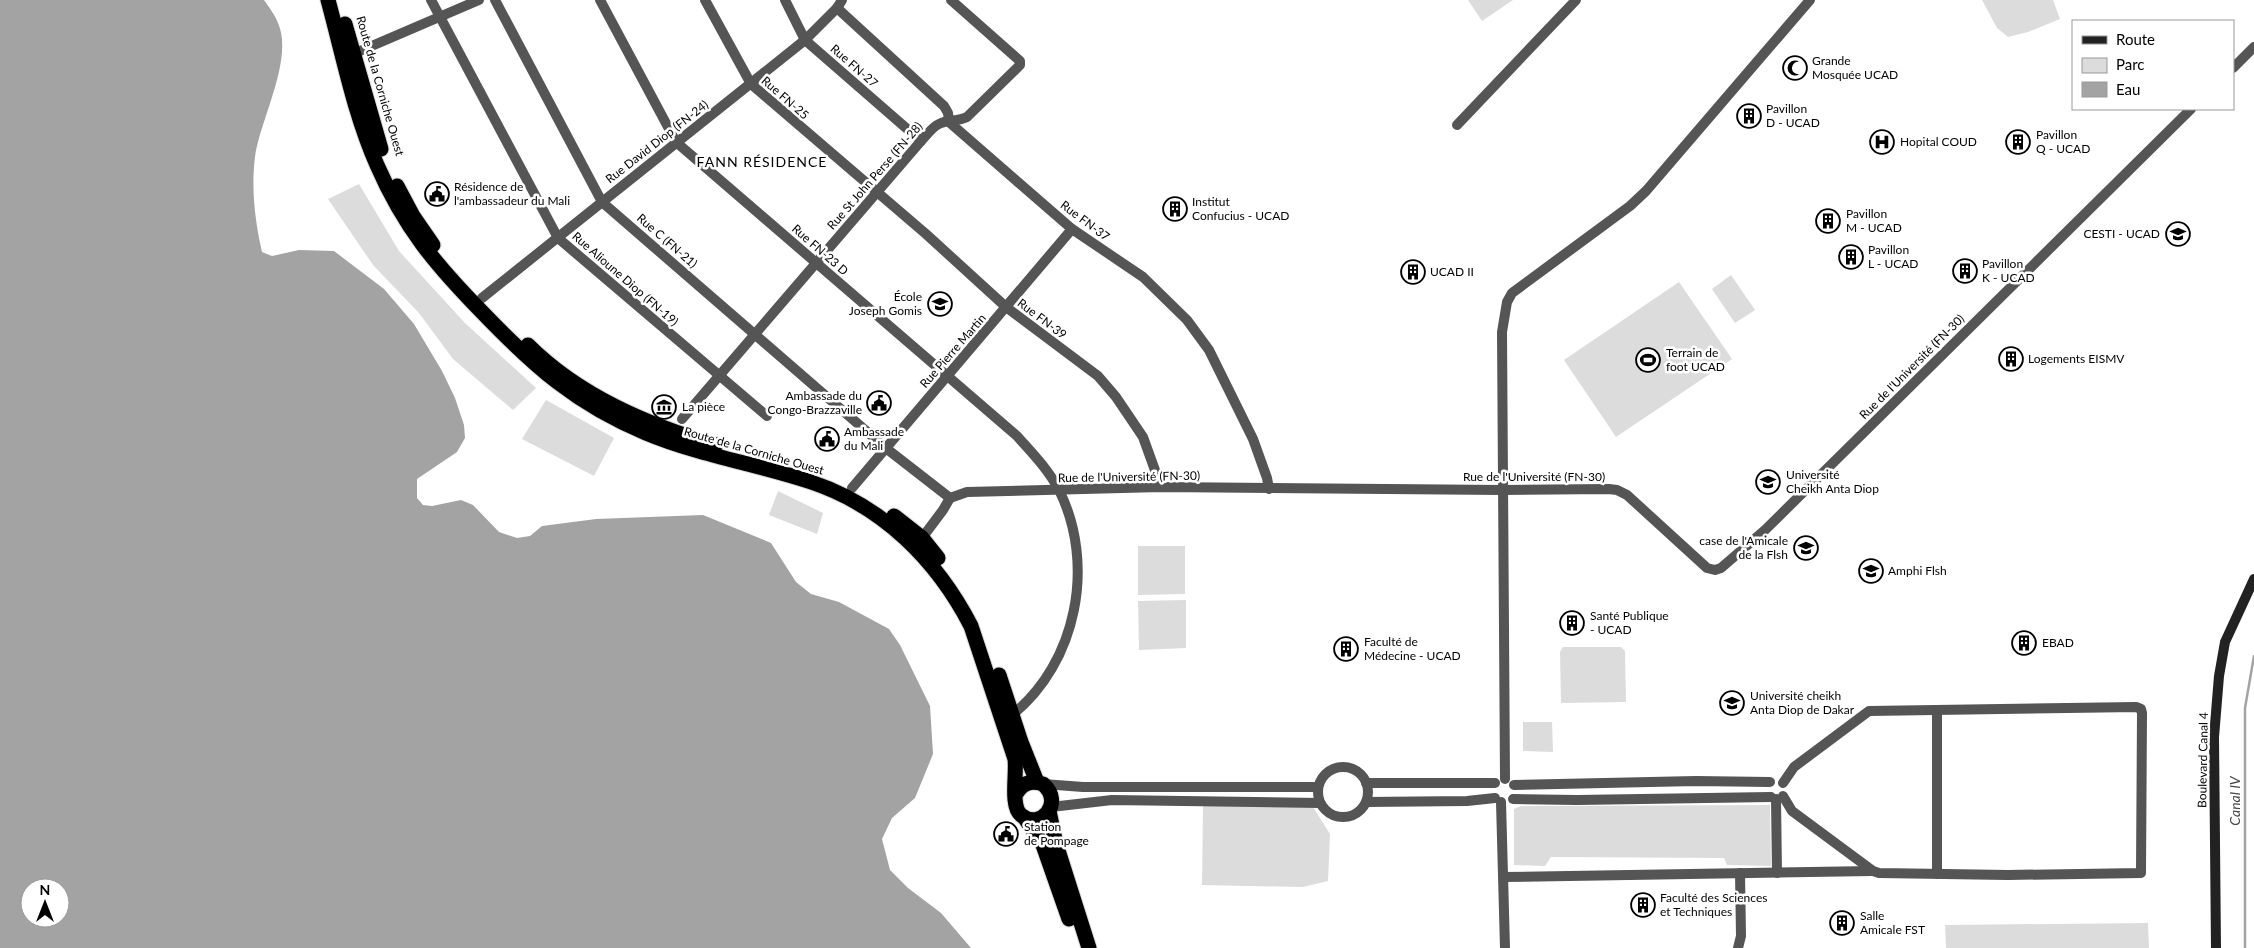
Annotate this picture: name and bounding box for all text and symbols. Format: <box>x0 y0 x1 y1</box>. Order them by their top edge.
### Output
street label: Route de la Corniche Ouest <box>353 14 408 158</box>
legend <box>2072 20 2234 110</box>
text: Route <box>2116 30 2155 48</box>
street label: Rue FN-27 <box>828 41 881 90</box>
place label: Grande Mosquée UCAD <box>1812 53 1898 82</box>
mosque icon: Grande Mosquée UCAD <box>1782 55 1808 81</box>
text: Parc <box>2116 55 2145 73</box>
street label: Rue FN-25 <box>759 73 812 122</box>
text: Eau <box>2116 80 2140 98</box>
street label: Rue David Diop (FN-24) <box>602 97 711 186</box>
place label: Pavillon D - UCAD <box>1766 101 1820 130</box>
building icon: Pavillon D - UCAD <box>1736 103 1762 129</box>
street label: Rue St John Perse (FN-28) <box>824 119 925 233</box>
place label: Pavillon Q - UCAD <box>2036 127 2090 156</box>
hospital icon: Hopital COUD <box>1869 129 1895 155</box>
building icon: Pavillon Q - UCAD <box>2005 129 2031 155</box>
place label: Hopital COUD <box>1900 134 1977 149</box>
district label: FANN RÉSIDENCE <box>697 153 827 170</box>
place label: Résidence de l'ambassadeur du Mali <box>454 179 570 208</box>
public building icon: Résidence de l'ambassadeur du Mali <box>424 181 450 207</box>
place label: Institut Confucius - UCAD <box>1192 194 1289 223</box>
building icon: Institut Confucius - UCAD <box>1162 196 1188 222</box>
street label: Rue FN-37 <box>1058 197 1113 244</box>
place label: Pavillon M - UCAD <box>1846 206 1902 235</box>
building icon: Pavillon M - UCAD <box>1815 208 1841 234</box>
street label: Rue C (FN-21) <box>634 210 701 271</box>
street label: Rue FN-23 D <box>789 221 852 278</box>
school or university icon: CESTI - UCAD <box>2165 221 2191 247</box>
place label: CESTI - UCAD <box>2083 226 2160 241</box>
street label: Rue Alioune Diop (FN-19) <box>569 228 681 329</box>
place label: Pavillon L - UCAD <box>1868 242 1919 271</box>
building icon: Pavillon L - UCAD <box>1838 244 1864 270</box>
place label: Pavillon K - UCAD <box>1982 256 2035 285</box>
building icon: Pavillon K - UCAD <box>1952 258 1978 284</box>
building icon: UCAD II <box>1400 259 1426 285</box>
place label: UCAD II <box>1430 264 1474 279</box>
place label: École Joseph Gomis <box>849 289 922 318</box>
school or university icon: École Joseph Gomis <box>927 291 953 317</box>
street label: Rue FN-39 <box>1015 295 1070 342</box>
street label: Rue Pierre Martin <box>916 311 989 391</box>
street label: Rue de l'Université (FN-30) <box>1856 311 1967 422</box>
place label: Terrain de foot UCAD <box>1666 345 1725 374</box>
building icon: Logements EISMV <box>1998 346 2024 372</box>
sports icon: Terrain de foot UCAD <box>1635 347 1661 373</box>
place label: Logements EISMV <box>2028 351 2125 366</box>
place label: Ambassade du Congo-Brazzaville <box>768 388 862 417</box>
public building icon: Ambassade du Congo-Brazzaville <box>866 390 892 416</box>
museum icon: La pièce <box>651 394 677 420</box>
place label: La pièce <box>682 399 725 414</box>
street label: Route de la Corniche Ouest <box>682 423 826 478</box>
place label: Ambassade du Mali <box>844 424 904 453</box>
public building icon: Ambassade du Mali <box>814 426 840 452</box>
place label: Université Cheikh Anta Diop <box>1786 467 1879 496</box>
street label: Rue de l'Université (FN-30) <box>1058 468 1200 485</box>
street label: Rue de l'Université (FN-30) <box>1463 469 1605 484</box>
school or university icon: Université Cheikh Anta Diop <box>1755 469 1781 495</box>
place label: case de l'Amicale de la Flsh <box>1699 533 1788 562</box>
school or university icon: case de l'Amicale de la Flsh <box>1793 535 1819 561</box>
school or university icon: Amphi Flsh <box>1858 558 1884 584</box>
place label: Amphi Flsh <box>1888 563 1947 578</box>
place label: Santé Publique - UCAD <box>1590 608 1669 637</box>
building icon: Santé Publique - UCAD <box>1559 610 1585 636</box>
building icon: EBAD <box>2011 630 2037 656</box>
place label: Faculté de Médecine - UCAD <box>1364 634 1461 663</box>
place label: EBAD <box>2042 635 2074 650</box>
building icon: Faculté de Médecine - UCAD <box>1333 636 1359 662</box>
place label: Université cheikh Anta Diop de Dakar <box>1750 688 1855 717</box>
school or university icon: Université cheikh Anta Diop de Dakar <box>1719 690 1745 716</box>
street label: Boulevard Canal 4 <box>2194 712 2211 808</box>
water label: Canal IV <box>2226 775 2243 826</box>
place label: Station de Pompage <box>1024 819 1089 848</box>
public building icon: Station de Pompage <box>993 821 1019 847</box>
north arrow <box>20 878 70 928</box>
text: N <box>40 881 50 898</box>
place label: Faculté des Sciences et Techniques <box>1660 890 1767 919</box>
building icon: Faculté des Sciences et Techniques <box>1630 892 1656 918</box>
place label: Salle Amicale FST <box>1860 908 1925 937</box>
building icon: Salle Amicale FST <box>1829 910 1855 936</box>

